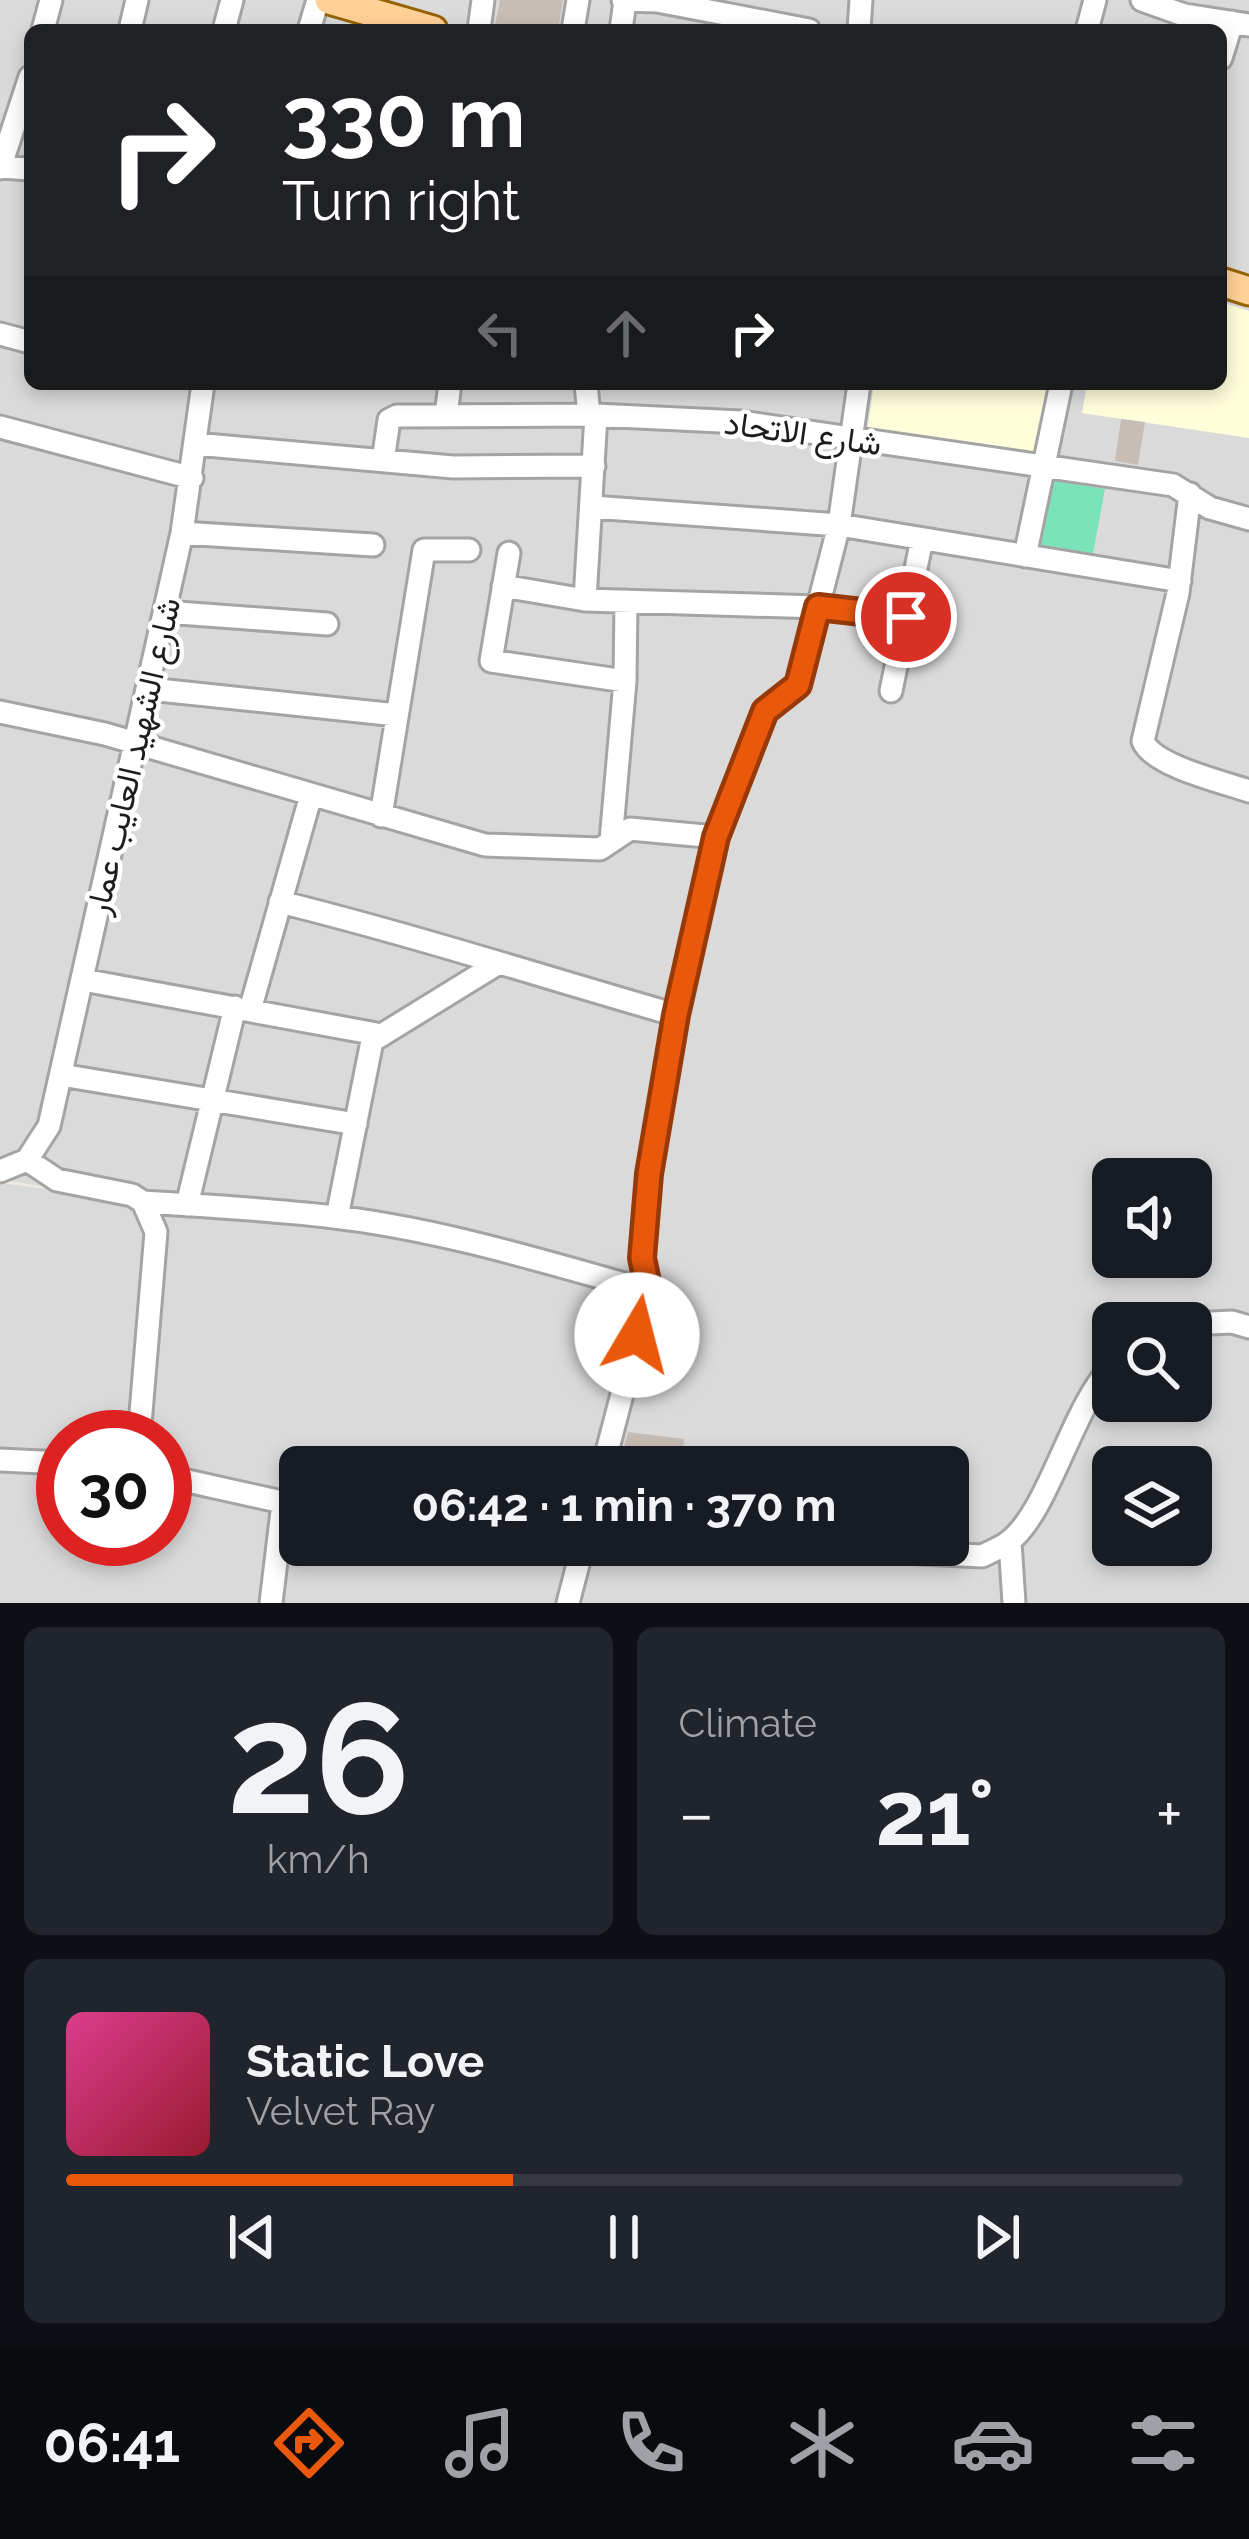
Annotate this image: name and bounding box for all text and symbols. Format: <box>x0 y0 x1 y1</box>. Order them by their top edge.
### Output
text: 330 m <box>282 68 526 167</box>
icon: right <box>84 72 240 228</box>
text: Turn right <box>282 169 520 233</box>
icon: left <box>467 300 533 366</box>
icon: ahead <box>593 300 659 366</box>
icon: right <box>719 300 785 366</box>
street label: شارع الاتحاد <box>722 403 884 466</box>
pin <box>855 566 957 668</box>
icon: arrive <box>873 584 939 650</box>
street label: شارع الشهيد العايب عمار <box>77 594 191 920</box>
map controls <box>1092 1158 1212 1566</box>
button: sound <box>1092 1158 1212 1278</box>
position arrow <box>574 1272 700 1398</box>
button: search <box>1092 1302 1212 1422</box>
speed limit sign: 30 <box>36 1410 192 1566</box>
button: layers <box>1092 1446 1212 1566</box>
text: 06:42 · 1 min · 370 m <box>412 1479 836 1532</box>
text: 26 <box>227 1666 410 1850</box>
text: Climate <box>679 1700 817 1746</box>
text: 21° <box>875 1760 994 1866</box>
text: − <box>679 1775 714 1852</box>
text: + <box>1156 1775 1183 1852</box>
text: km/h <box>267 1836 370 1882</box>
text: Static Love <box>246 2035 484 2088</box>
text: Velvet Ray <box>246 2088 435 2134</box>
icon: previous <box>219 2204 285 2270</box>
icon: pause <box>591 2204 657 2270</box>
icon: next <box>964 2204 1030 2270</box>
icon: directions <box>267 2401 351 2485</box>
icon: music <box>438 2401 522 2485</box>
icon: phone <box>609 2401 693 2485</box>
icon: climate <box>780 2401 864 2485</box>
icon: car <box>951 2401 1035 2485</box>
icon: filters <box>1121 2401 1205 2485</box>
text: 06:41 <box>43 2411 180 2475</box>

